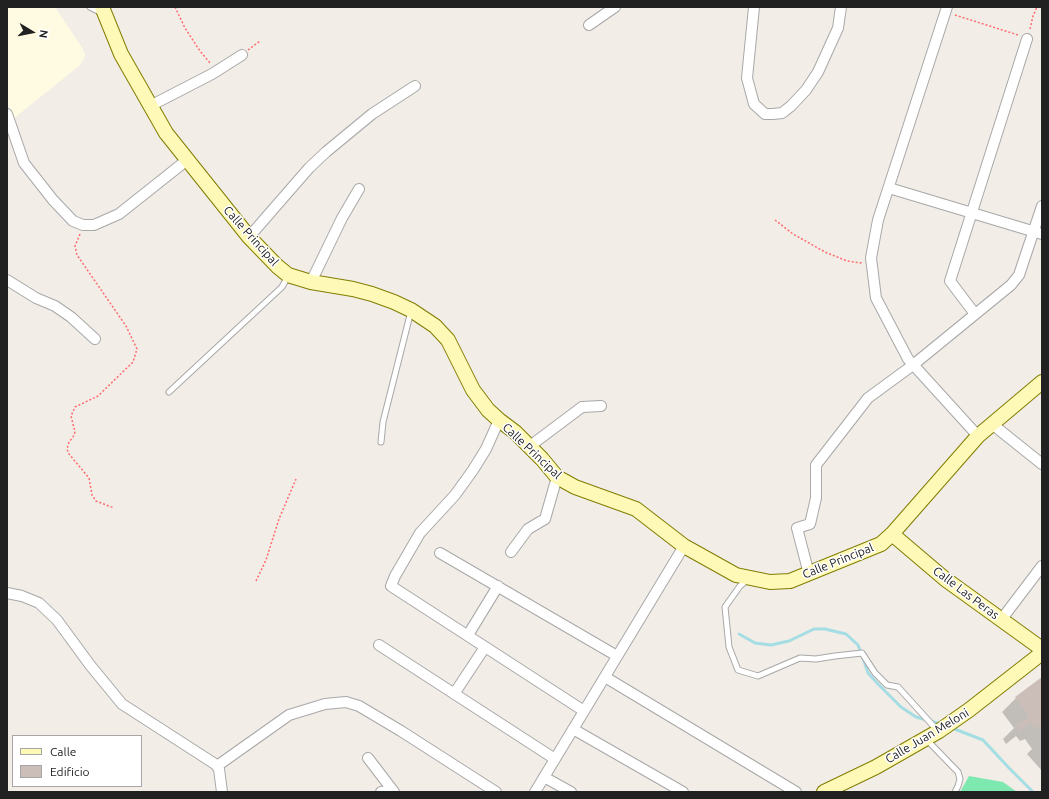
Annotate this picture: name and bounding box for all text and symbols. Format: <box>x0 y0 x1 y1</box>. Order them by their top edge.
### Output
north arrow <box>12 12 52 52</box>
text: N <box>37 29 50 39</box>
street label: Calle Principal <box>220 203 282 269</box>
street label: Calle Principal <box>499 420 565 482</box>
street label: Calle Principal <box>800 540 876 582</box>
street label: Calle Las Peras <box>930 564 1002 622</box>
street label: Calle Juan Meloni <box>883 705 971 767</box>
legend <box>12 735 142 787</box>
text: Calle <box>50 745 76 758</box>
text: Edificio <box>50 765 90 778</box>

